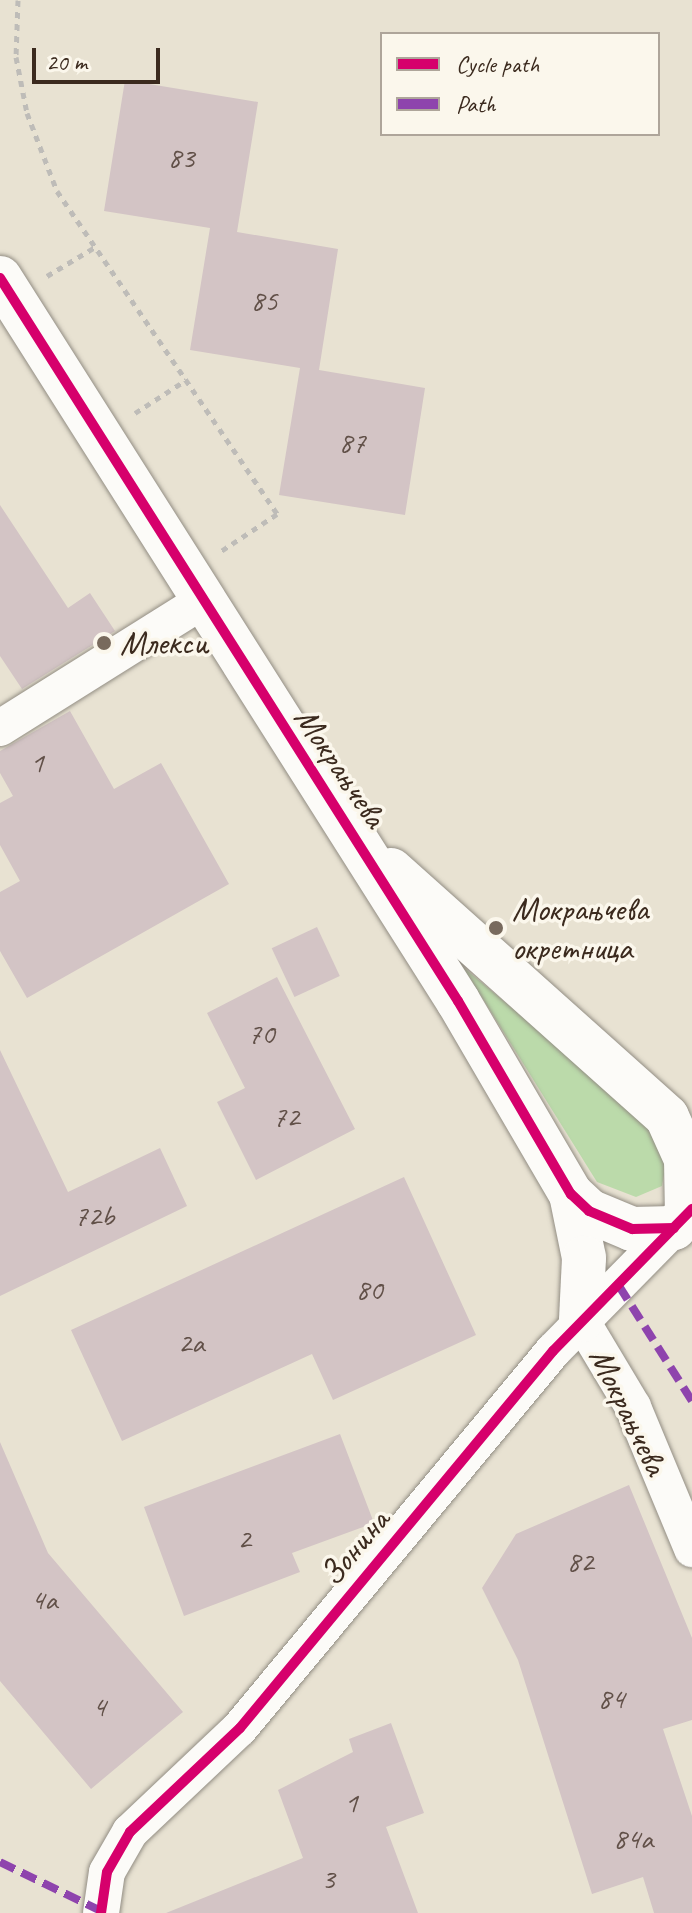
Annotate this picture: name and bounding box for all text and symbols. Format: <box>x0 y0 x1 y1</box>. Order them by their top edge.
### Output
scale bar <box>36 32 164 82</box>
legend <box>380 32 660 136</box>
text: 20 m <box>46 47 87 77</box>
text: Cycle path <box>456 49 539 79</box>
text: Path <box>456 89 496 119</box>
house number: 83 <box>168 139 194 175</box>
house number: 85 <box>251 282 277 318</box>
house number: 87 <box>339 424 365 460</box>
place label: Млекси <box>120 623 208 663</box>
marker: Млекси <box>95 634 113 652</box>
street label: Мокрањчева <box>286 699 396 835</box>
house number: 1 <box>30 744 44 780</box>
place label: Мокрањчева окретница <box>512 888 648 968</box>
marker: Мокрањчева окретница <box>487 919 505 937</box>
house number: 70 <box>248 1015 274 1051</box>
house number: 72 <box>273 1098 299 1134</box>
house number: 72b <box>74 1197 114 1233</box>
house number: 80 <box>356 1271 382 1307</box>
house number: 2a <box>178 1324 204 1360</box>
street label: Мокрањчева <box>581 1341 677 1481</box>
street label: Зонина <box>310 1500 398 1594</box>
house number: 2 <box>237 1520 251 1556</box>
house number: 82 <box>567 1543 593 1579</box>
house number: 4a <box>31 1581 57 1617</box>
house number: 84 <box>598 1680 624 1716</box>
house number: 4 <box>92 1688 106 1724</box>
house number: 1 <box>344 1784 358 1820</box>
house number: 84a <box>613 1820 653 1856</box>
house number: 3 <box>321 1860 335 1896</box>

